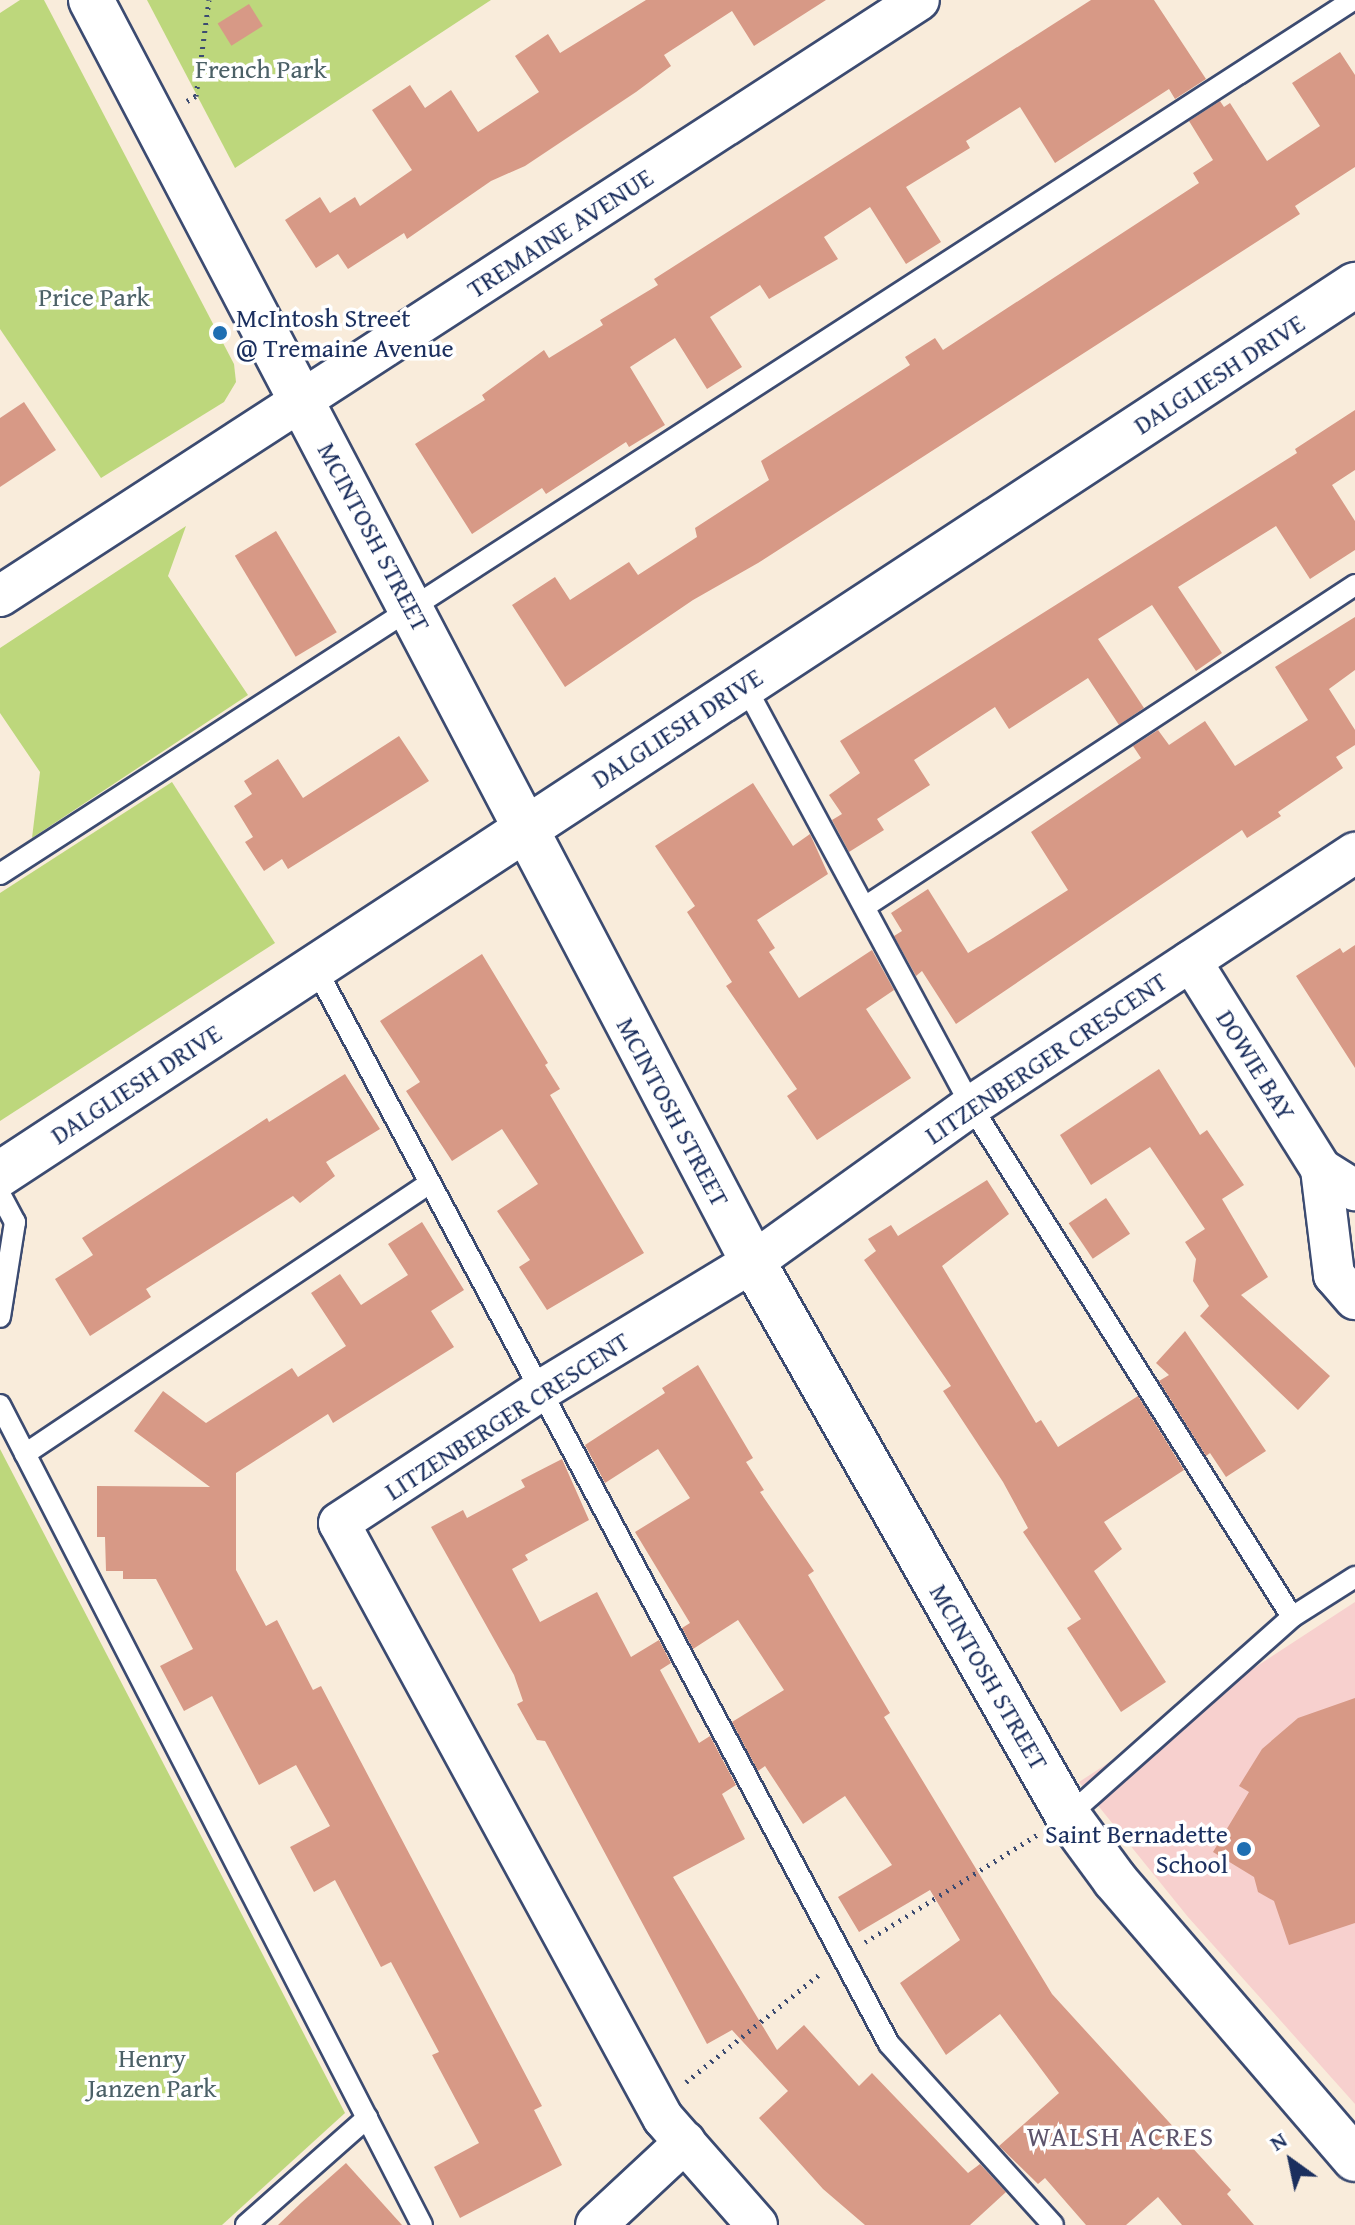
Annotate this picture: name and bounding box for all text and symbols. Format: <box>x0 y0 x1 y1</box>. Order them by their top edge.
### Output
park label: French Park <box>195 53 327 85</box>
street label: TREMAINE AVENUE <box>461 161 659 305</box>
park label: Price Park <box>38 281 150 313</box>
place label: McIntosh Street @ Tremaine Avenue <box>236 302 454 364</box>
street label: DALGLIESH DRIVE <box>1128 307 1310 441</box>
marker: McIntosh Street @ Tremaine Avenue <box>211 324 229 342</box>
street label: MCINTOSH STREET <box>311 437 437 637</box>
street label: DALGLIESH DRIVE <box>586 661 768 795</box>
street label: LITZENBERGER CRESCENT <box>919 965 1173 1151</box>
street label: DOWIE BAY <box>1210 1004 1302 1126</box>
street label: MCINTOSH STREET <box>610 1012 736 1212</box>
street label: DALGLIESH DRIVE <box>45 1017 227 1151</box>
street label: LITZENBERGER CRESCENT <box>379 1325 635 1507</box>
street label: MCINTOSH STREET <box>923 1578 1055 1776</box>
place label: Saint Bernadette School <box>1045 1818 1228 1880</box>
marker: Saint Bernadette School <box>1235 1840 1253 1858</box>
park label: Henry Janzen Park <box>87 2042 217 2104</box>
district label: WALSH ACRES <box>1027 2119 1215 2153</box>
north arrow <box>1251 2121 1331 2201</box>
text: N <box>1263 2123 1293 2158</box>

